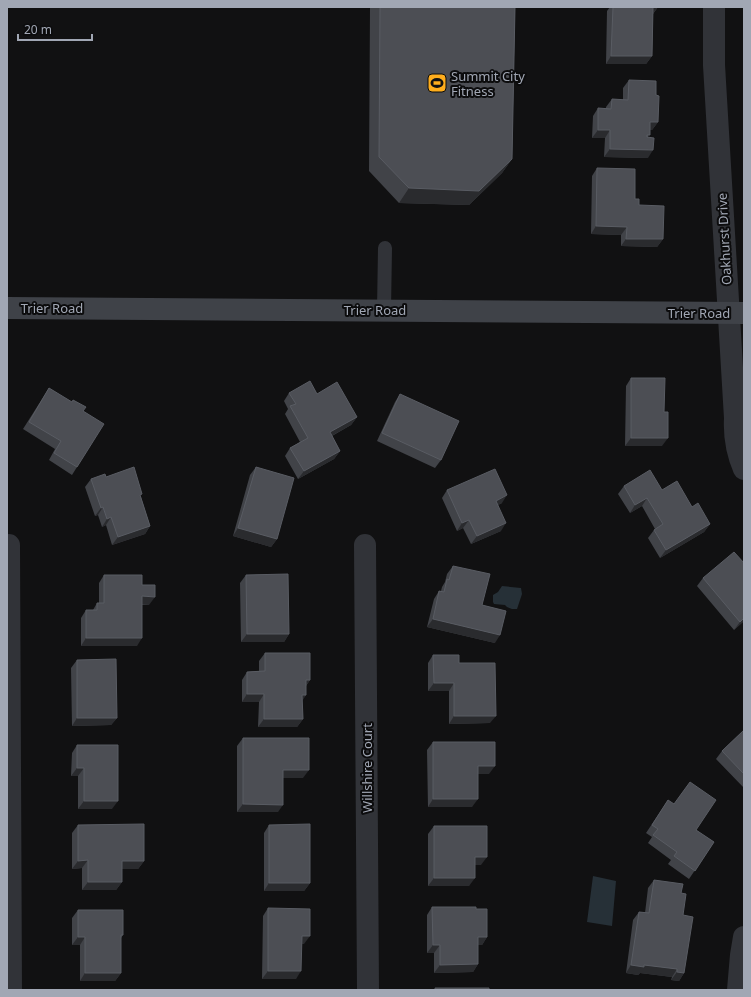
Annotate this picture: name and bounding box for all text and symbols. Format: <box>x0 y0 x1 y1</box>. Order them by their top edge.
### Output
scale bar <box>18 16 92 42</box>
text: 20 m <box>24 21 52 38</box>
place label: Summit City Fitness <box>451 67 525 100</box>
sports icon: Summit City Fitness <box>426 72 448 94</box>
street label: Oakhurst Drive <box>713 192 735 286</box>
street label: Trier Road <box>21 299 83 317</box>
street label: Trier Road <box>344 301 406 319</box>
street label: Trier Road <box>668 304 730 322</box>
street label: Willshire Court <box>358 723 376 813</box>

